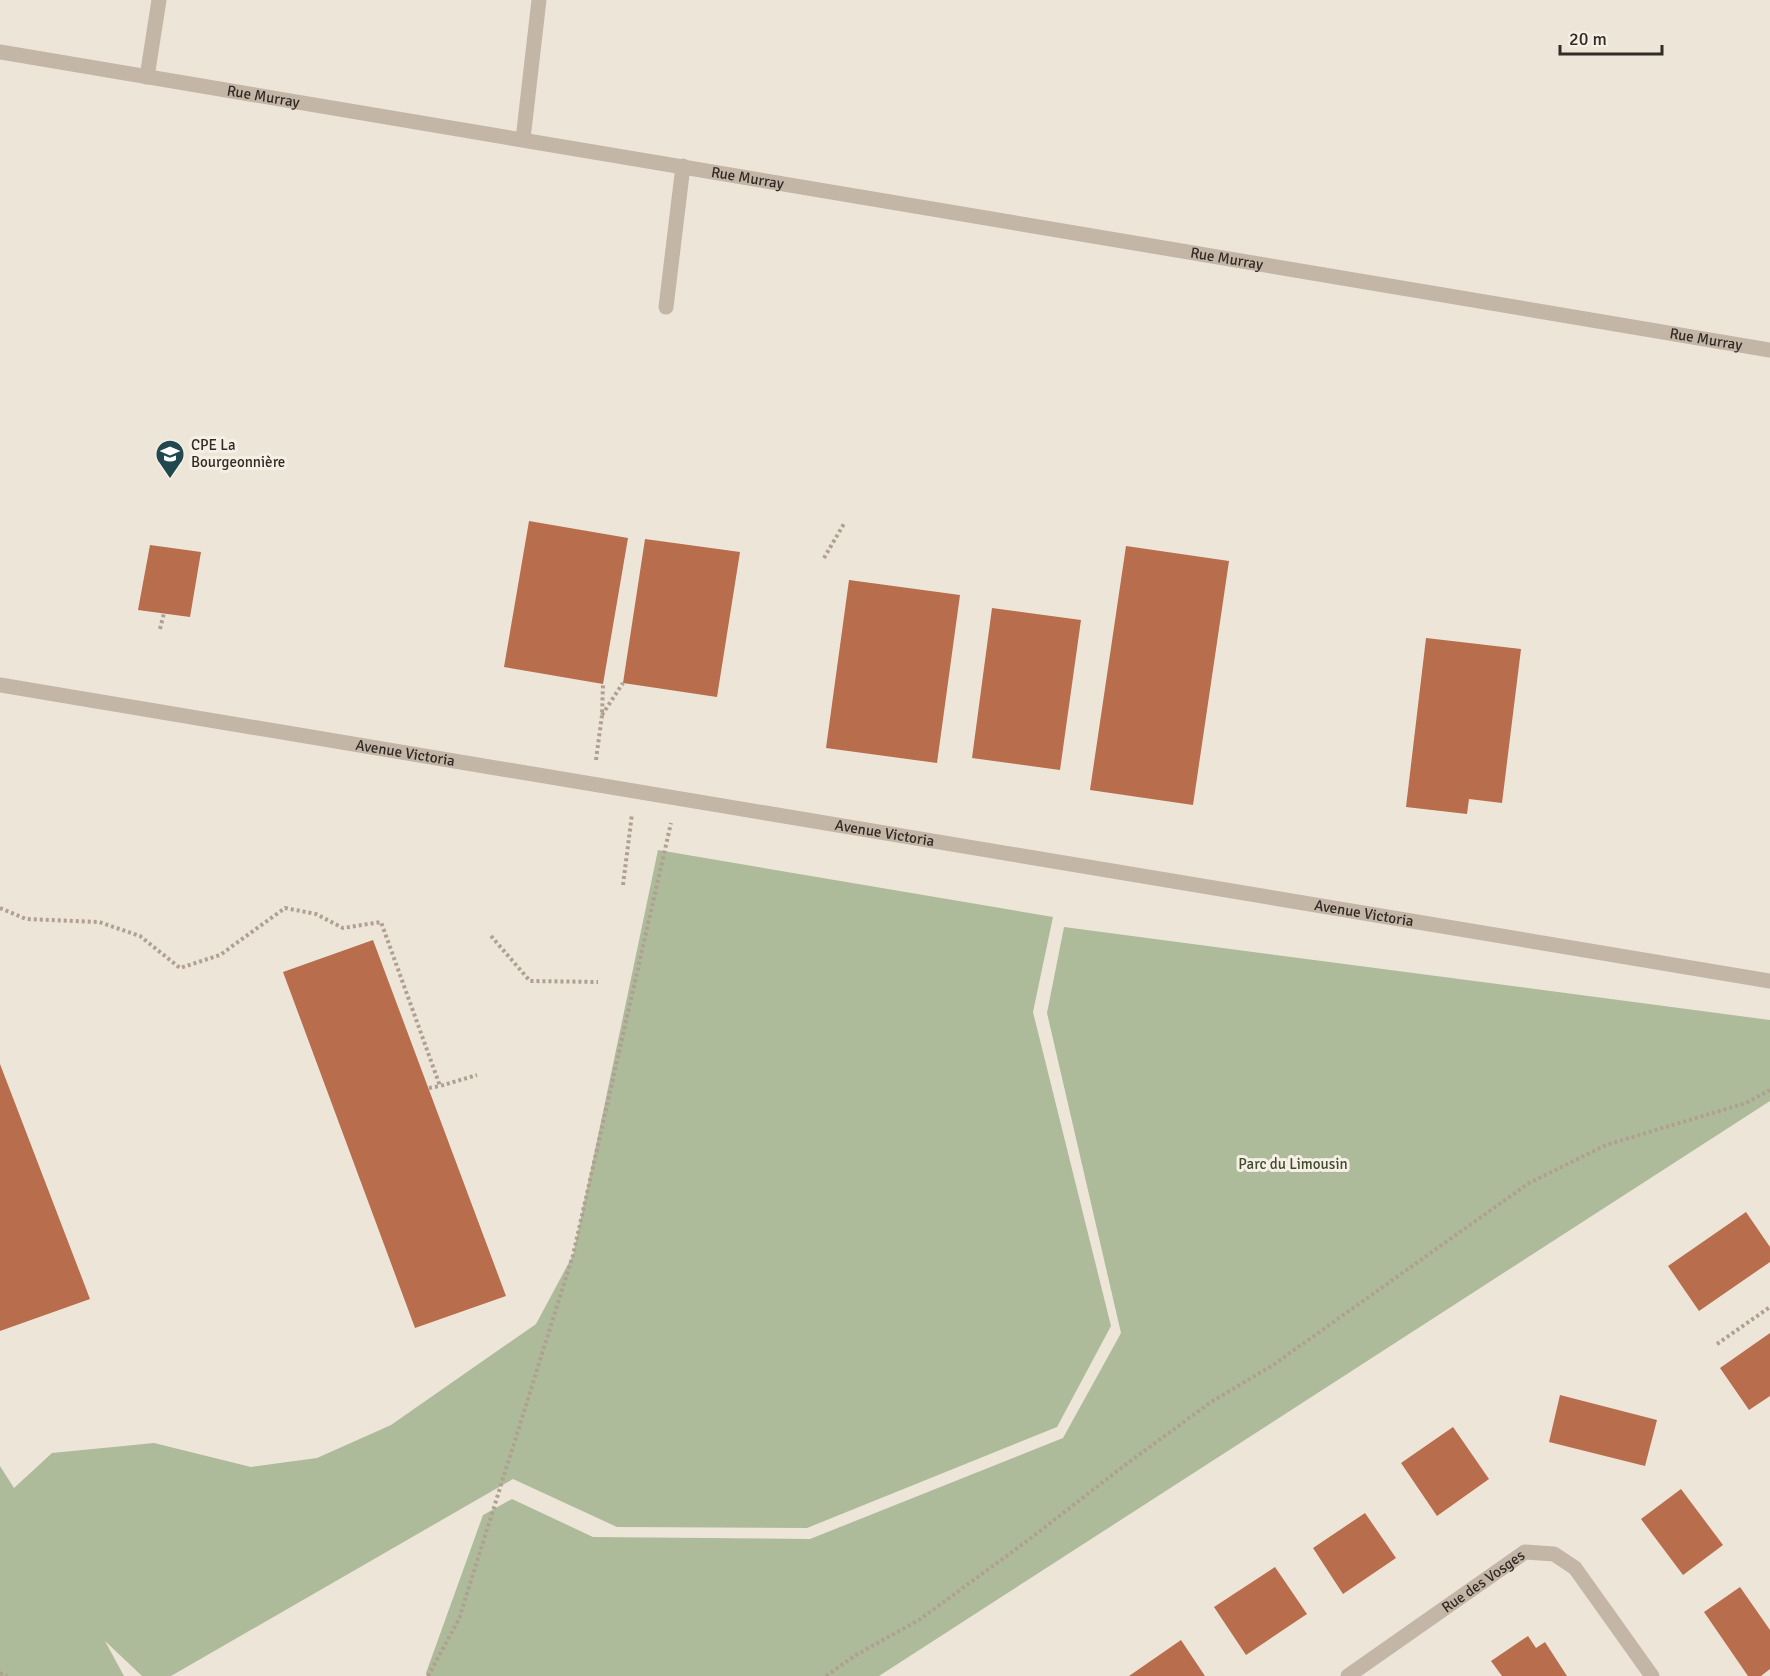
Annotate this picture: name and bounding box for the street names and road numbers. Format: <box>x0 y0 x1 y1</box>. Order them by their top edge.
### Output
street label: Rue Murray <box>226 81 301 111</box>
street label: Rue Murray <box>710 163 785 193</box>
street label: Rue Murray <box>1189 244 1264 274</box>
street label: Rue Murray <box>1668 324 1744 354</box>
street label: Avenue Victoria <box>354 736 456 770</box>
street label: Avenue Victoria <box>834 816 936 850</box>
street label: Avenue Victoria <box>1313 896 1415 930</box>
street label: Rue des Vosges <box>1438 1546 1528 1617</box>

